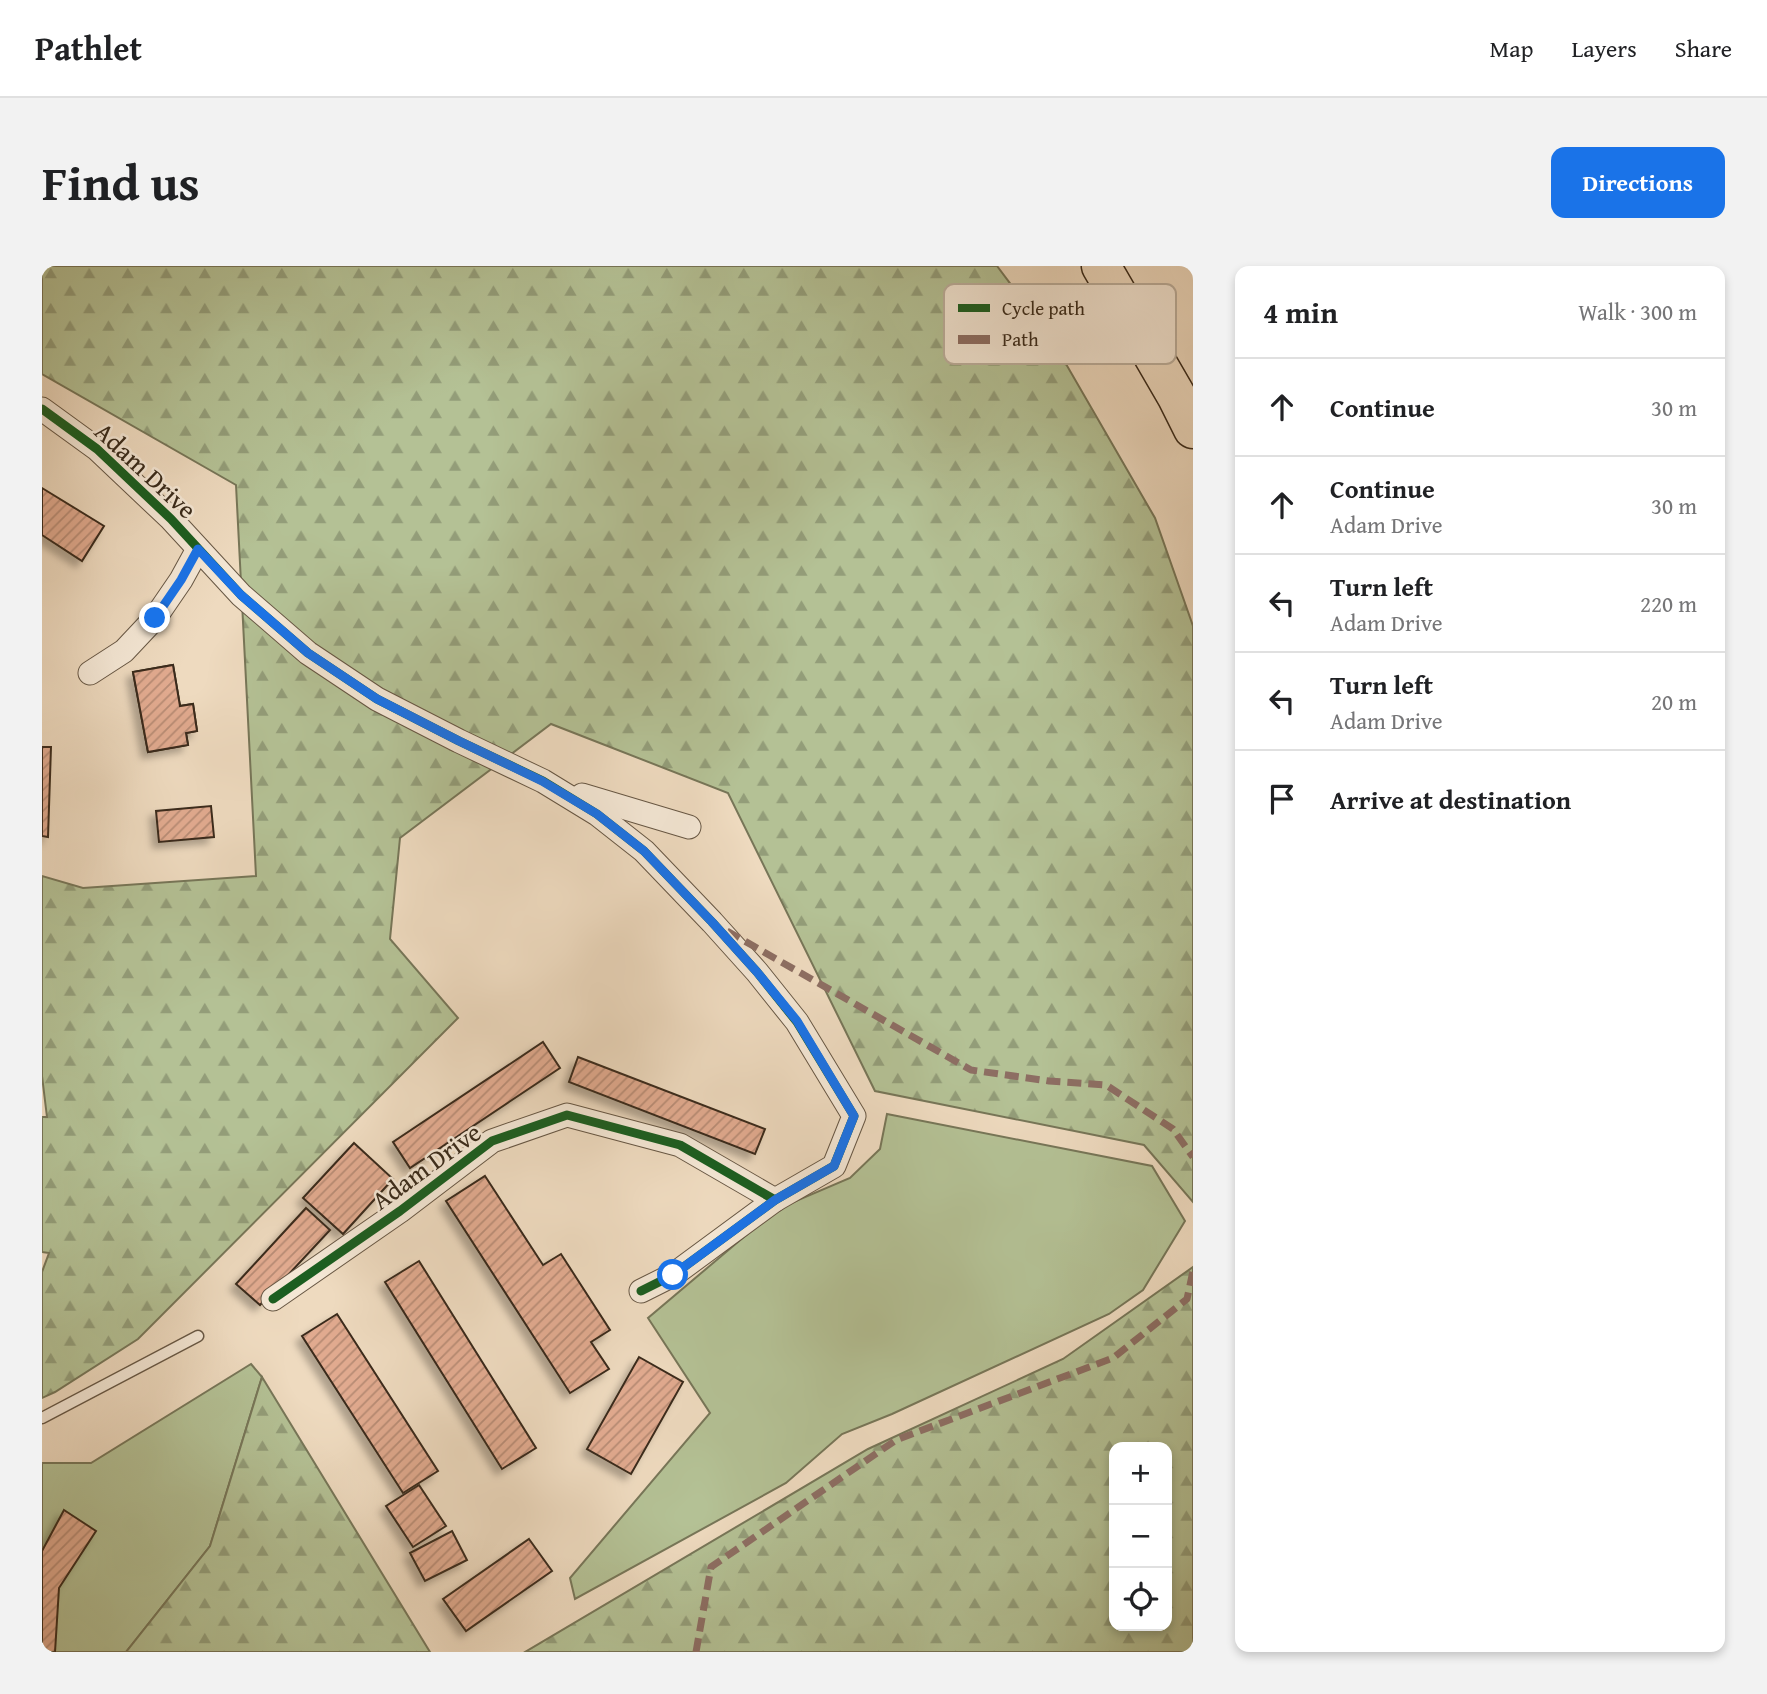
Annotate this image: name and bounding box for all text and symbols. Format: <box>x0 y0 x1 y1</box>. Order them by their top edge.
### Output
text: Pathlet <box>35 24 142 72</box>
text: Map <box>1490 31 1533 66</box>
text: Layers <box>1571 31 1637 66</box>
text: Share <box>1675 31 1732 66</box>
text: Find us <box>42 146 200 218</box>
button: Directions <box>1551 147 1725 218</box>
legend <box>944 284 1176 364</box>
text: 4 min <box>1263 290 1338 334</box>
text: Cycle path <box>1002 294 1085 322</box>
text: Walk · 300 m <box>1578 295 1697 328</box>
text: Path <box>1002 325 1039 353</box>
icon: ahead <box>1263 388 1301 426</box>
text: Continue <box>1330 388 1435 427</box>
text: 30 m <box>1651 391 1697 424</box>
street label: Adam Drive <box>86 412 206 528</box>
text: Continue <box>1330 469 1435 508</box>
icon: ahead <box>1263 486 1301 524</box>
text: 30 m <box>1651 489 1697 522</box>
text: Adam Drive <box>1330 508 1443 541</box>
text: Turn left <box>1330 567 1433 606</box>
icon: left <box>1263 584 1301 622</box>
text: 220 m <box>1640 587 1697 620</box>
route end <box>139 602 170 633</box>
text: Adam Drive <box>1330 606 1443 639</box>
text: Turn left <box>1330 665 1433 704</box>
icon: left <box>1263 682 1301 720</box>
text: 20 m <box>1651 685 1697 718</box>
text: Adam Drive <box>1330 704 1443 737</box>
icon: arrive <box>1263 780 1301 818</box>
text: Arrive at destination <box>1330 780 1571 819</box>
street label: Adam Drive <box>363 1113 489 1219</box>
route start <box>657 1259 688 1290</box>
map controls <box>1109 1442 1172 1631</box>
button: + <box>1109 1442 1172 1505</box>
button: − <box>1109 1505 1172 1568</box>
button: locate <box>1109 1568 1172 1631</box>

